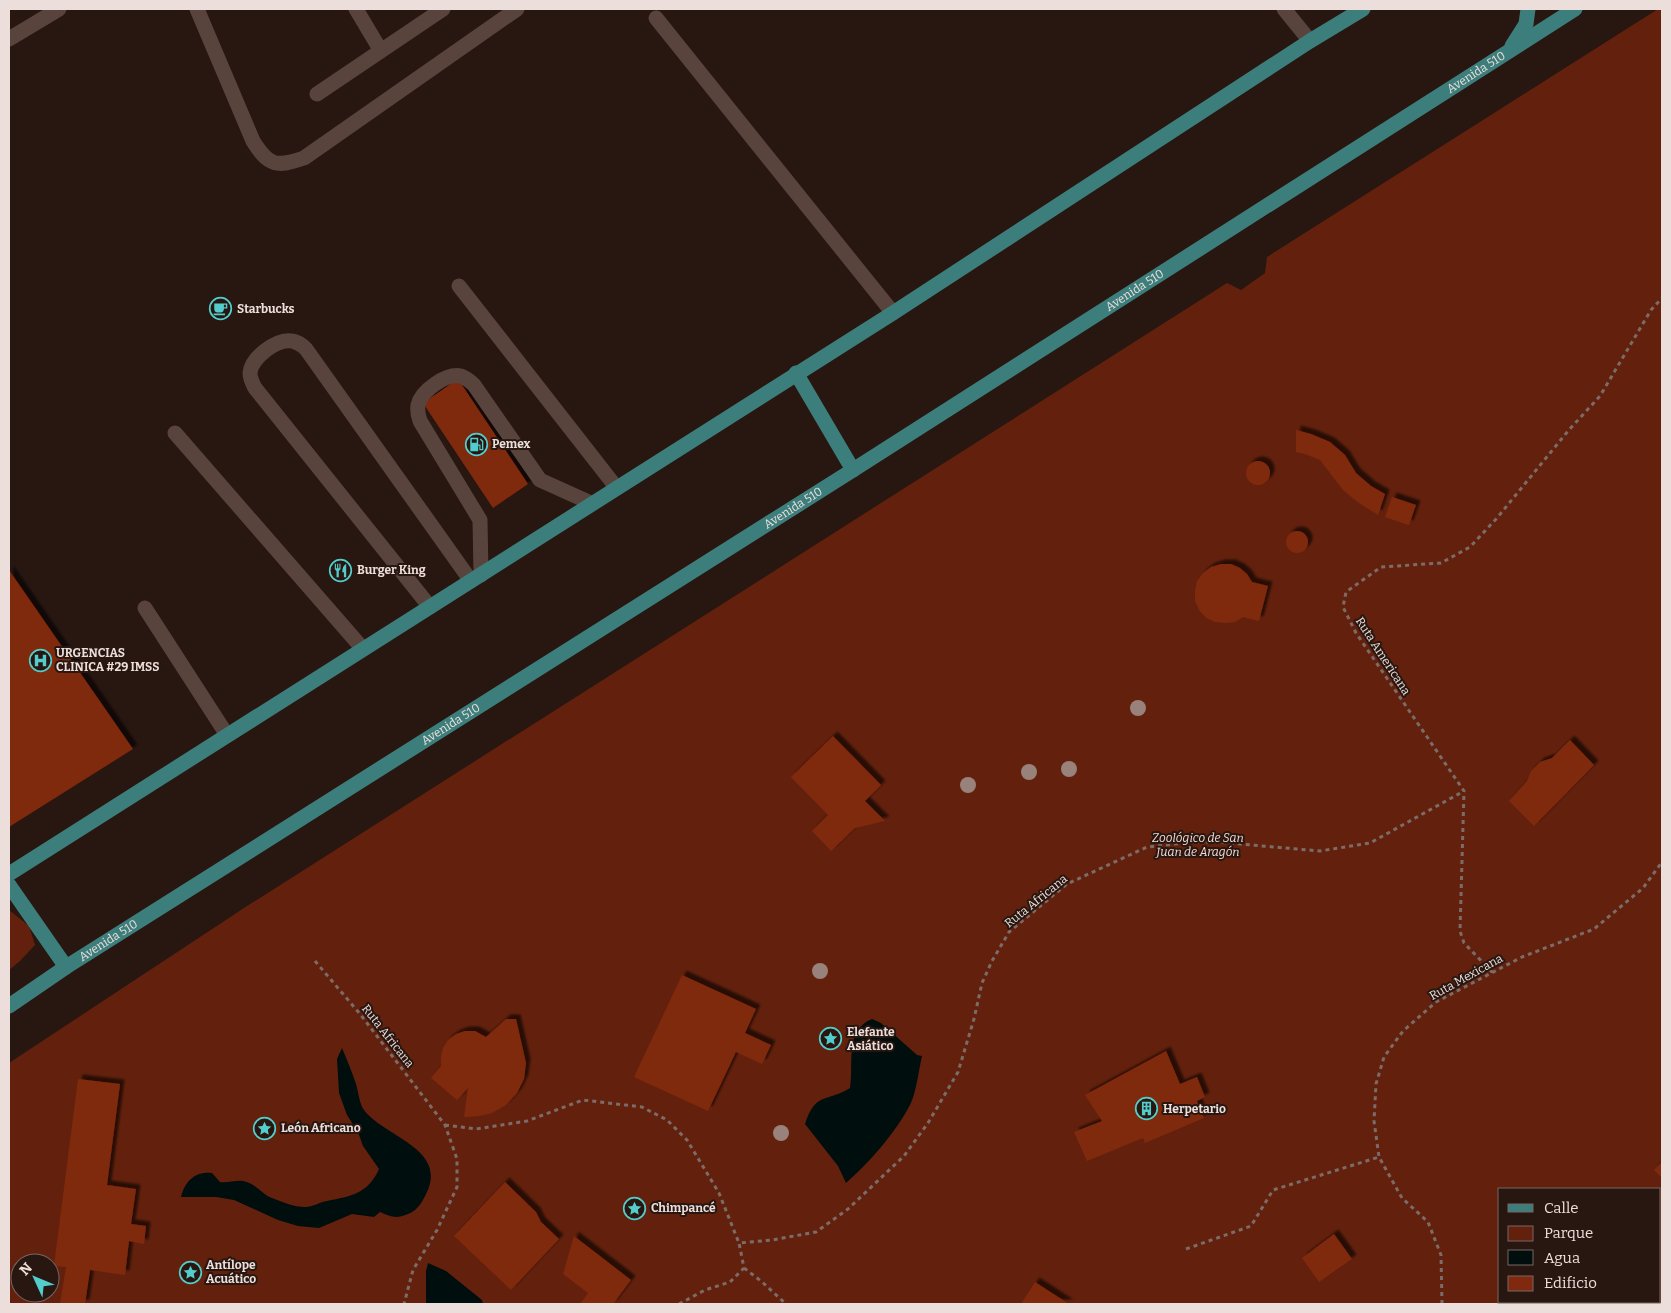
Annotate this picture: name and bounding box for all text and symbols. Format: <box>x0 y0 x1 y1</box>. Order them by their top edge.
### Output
street label: Avenida 510 <box>1444 48 1508 96</box>
street label: Avenida 510 <box>1103 266 1166 314</box>
cafe icon: Starbucks <box>209 297 233 321</box>
place label: Starbucks <box>237 302 295 316</box>
fuel station icon: Pemex <box>464 432 488 456</box>
place label: Pemex <box>492 437 531 451</box>
street label: Avenida 510 <box>761 484 825 532</box>
restaurant icon: Burger King <box>329 558 353 582</box>
place label: Burger King <box>357 563 426 577</box>
street label: Ruta Americana <box>1353 614 1414 698</box>
place label: URGENCIAS CLINICA #29 IMSS <box>56 646 159 674</box>
hospital icon: URGENCIAS CLINICA #29 IMSS <box>28 648 52 672</box>
street label: Avenida 510 <box>419 700 483 748</box>
park label: Zoológico de San Juan de Aragón <box>1152 831 1244 859</box>
street label: Ruta Africana <box>1002 871 1070 930</box>
street label: Avenida 510 <box>76 917 140 964</box>
street label: Ruta Mexicana <box>1427 951 1505 1003</box>
street label: Ruta Africana <box>359 1002 417 1071</box>
place label: Elefante Asiático <box>847 1025 895 1053</box>
place icon: Elefante Asiático <box>819 1027 843 1051</box>
building icon: Herpetario <box>1135 1097 1159 1121</box>
place label: Herpetario <box>1163 1102 1226 1116</box>
place icon: León Africano <box>253 1116 277 1140</box>
place label: León Africano <box>281 1121 361 1135</box>
legend <box>1498 1188 1661 1303</box>
place icon: Chimpancé <box>623 1196 647 1220</box>
text: Calle <box>1544 1199 1578 1217</box>
place label: Chimpancé <box>651 1201 716 1215</box>
text: Parque <box>1544 1224 1593 1242</box>
text: Agua <box>1544 1249 1580 1267</box>
north arrow <box>10 1253 60 1303</box>
place label: Antílope Acuático <box>206 1258 256 1286</box>
text: N <box>16 1259 36 1279</box>
place icon: Antílope Acuático <box>178 1260 202 1284</box>
text: Edificio <box>1544 1274 1597 1292</box>

